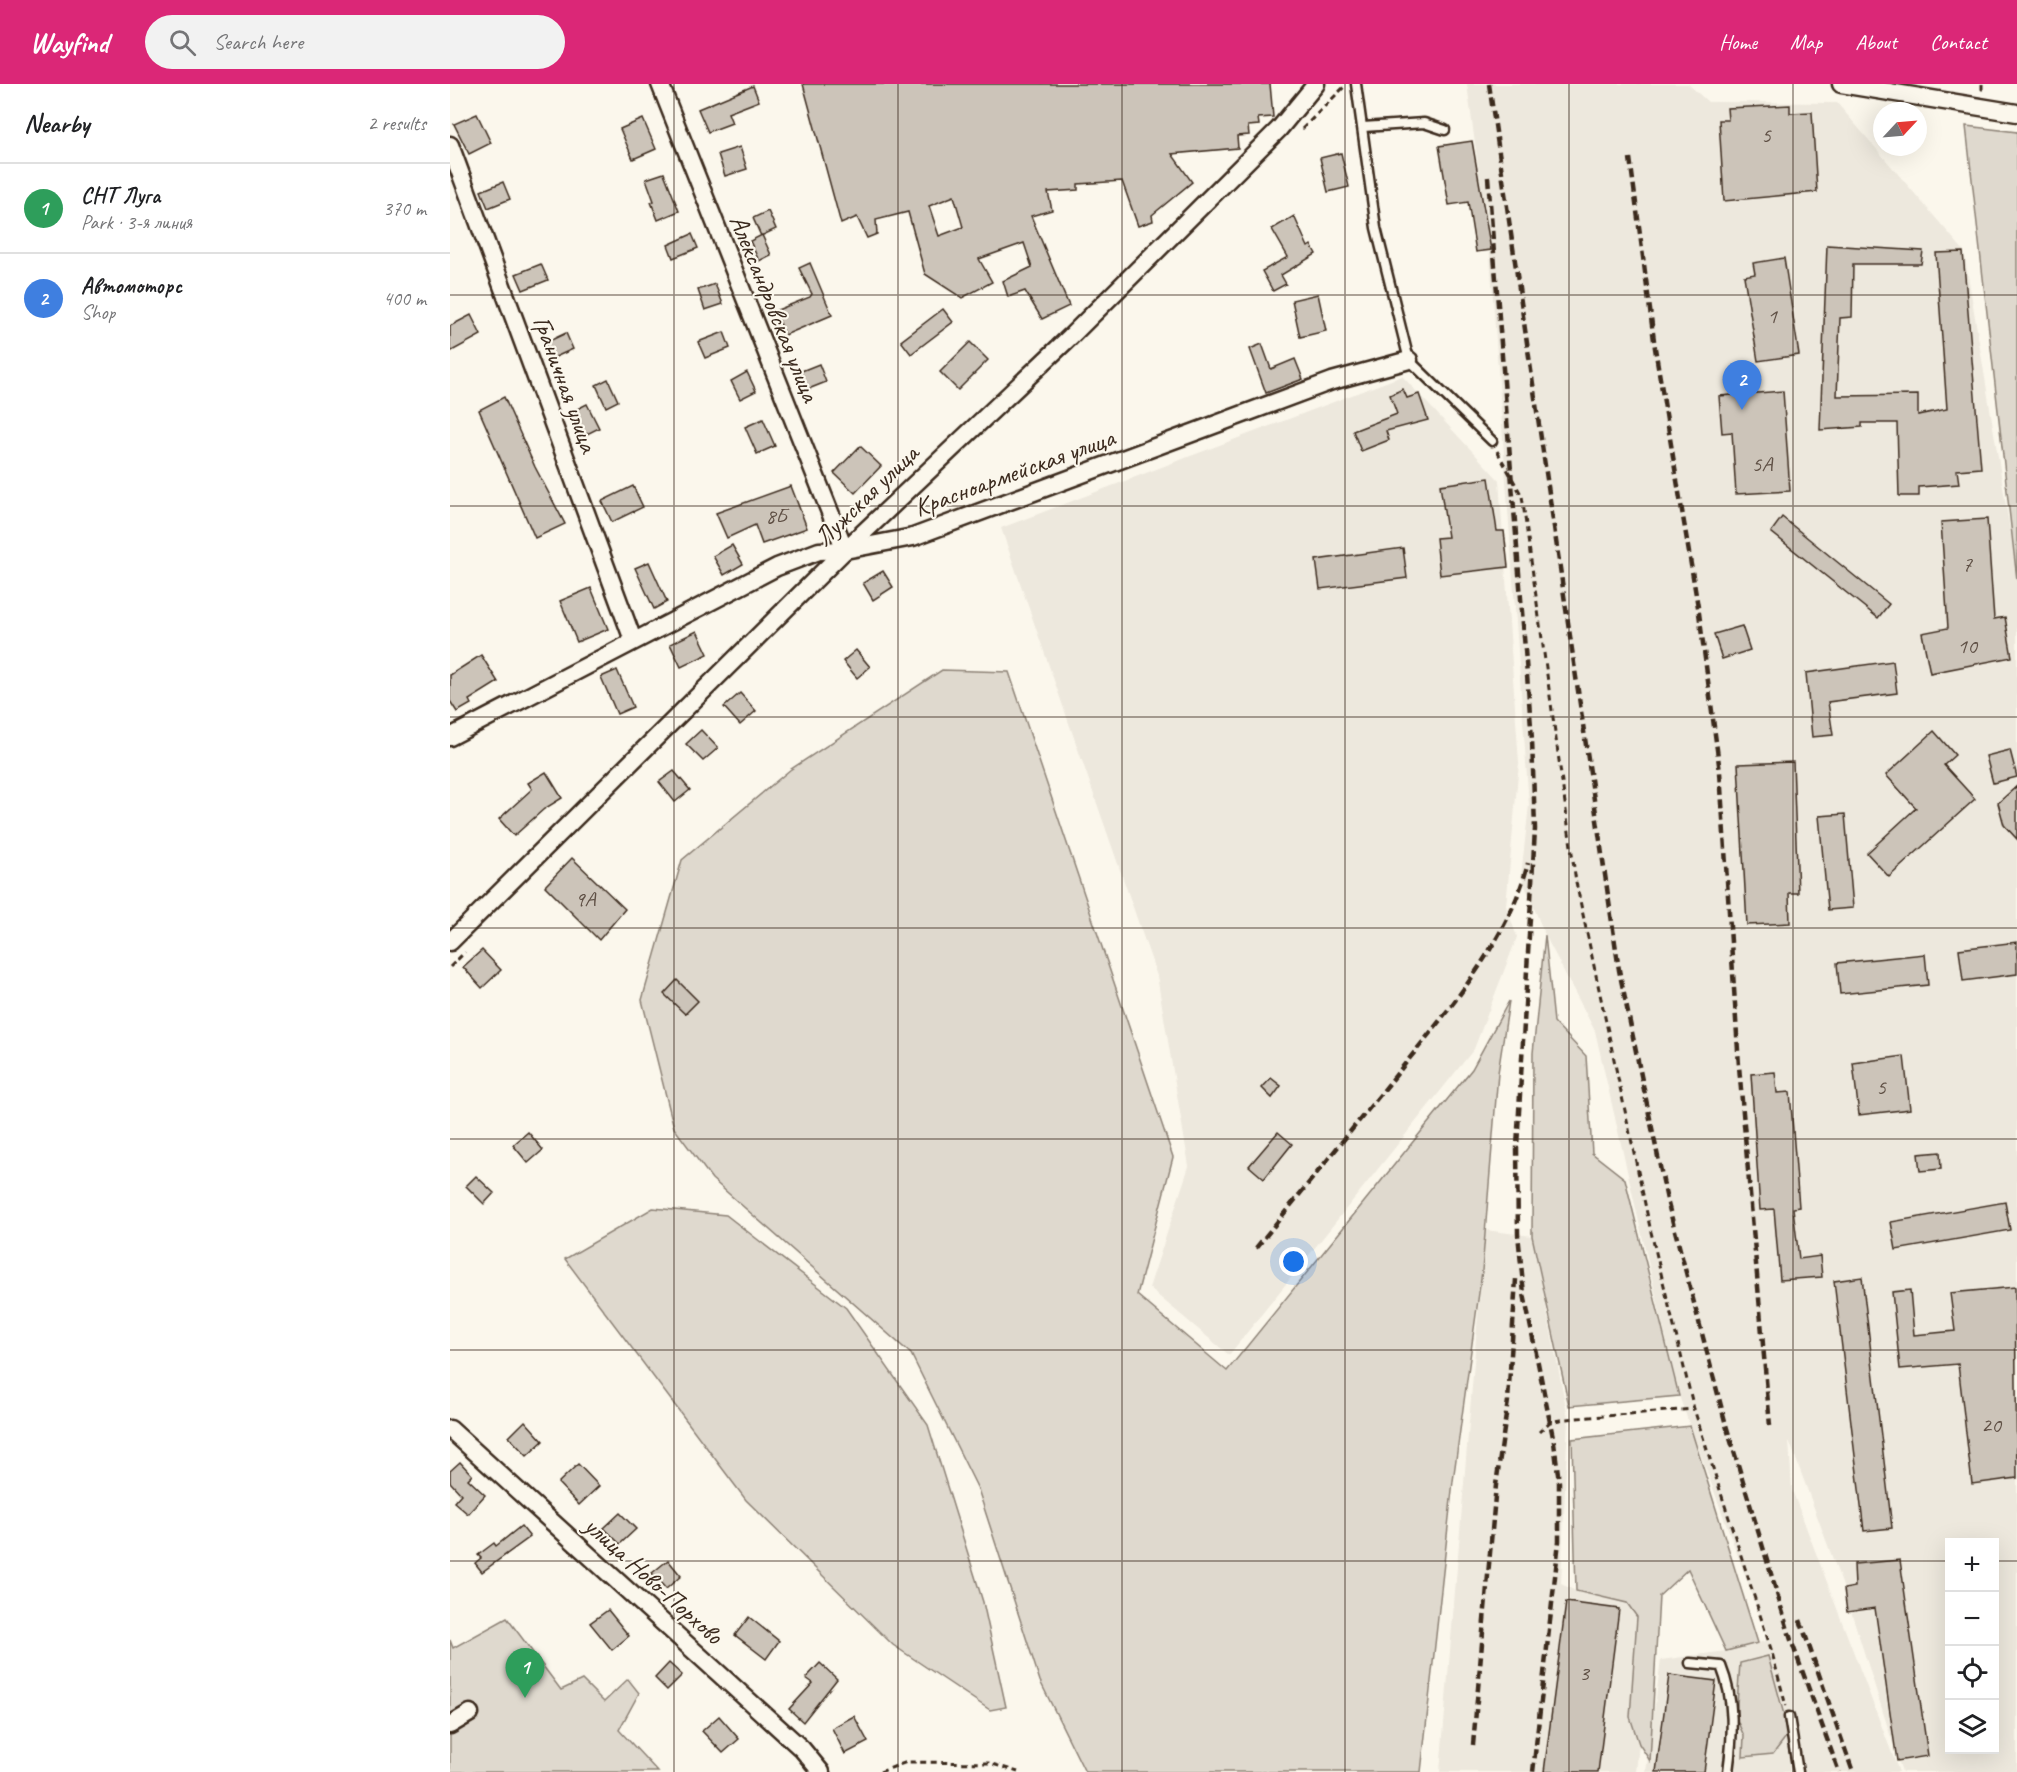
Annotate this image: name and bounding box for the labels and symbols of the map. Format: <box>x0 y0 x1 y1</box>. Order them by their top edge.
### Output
north arrow <box>1873 102 1927 156</box>
house number: 5 <box>1761 121 1772 149</box>
street label: Александровская улица <box>722 210 828 408</box>
house number: 1 <box>1767 302 1778 330</box>
street label: Граничная улица <box>526 311 606 459</box>
pin: 2 <box>1722 360 1762 410</box>
street label: Красноармейская улица <box>909 420 1120 524</box>
street label: Лужская улица <box>807 436 927 553</box>
house number: 5А <box>1752 450 1773 478</box>
house number: 8Б <box>765 502 790 530</box>
house number: 7 <box>1962 550 1973 578</box>
house number: 10 <box>1957 632 1979 660</box>
house number: 9А <box>575 885 596 913</box>
house number: 5 <box>1876 1073 1887 1101</box>
your location <box>1279 1247 1308 1276</box>
house number: 20 <box>1981 1411 2003 1439</box>
street label: улица Ново-Порхово <box>576 1508 731 1653</box>
pin: 1 <box>506 1648 544 1698</box>
house number: 3 <box>1579 1659 1591 1687</box>

